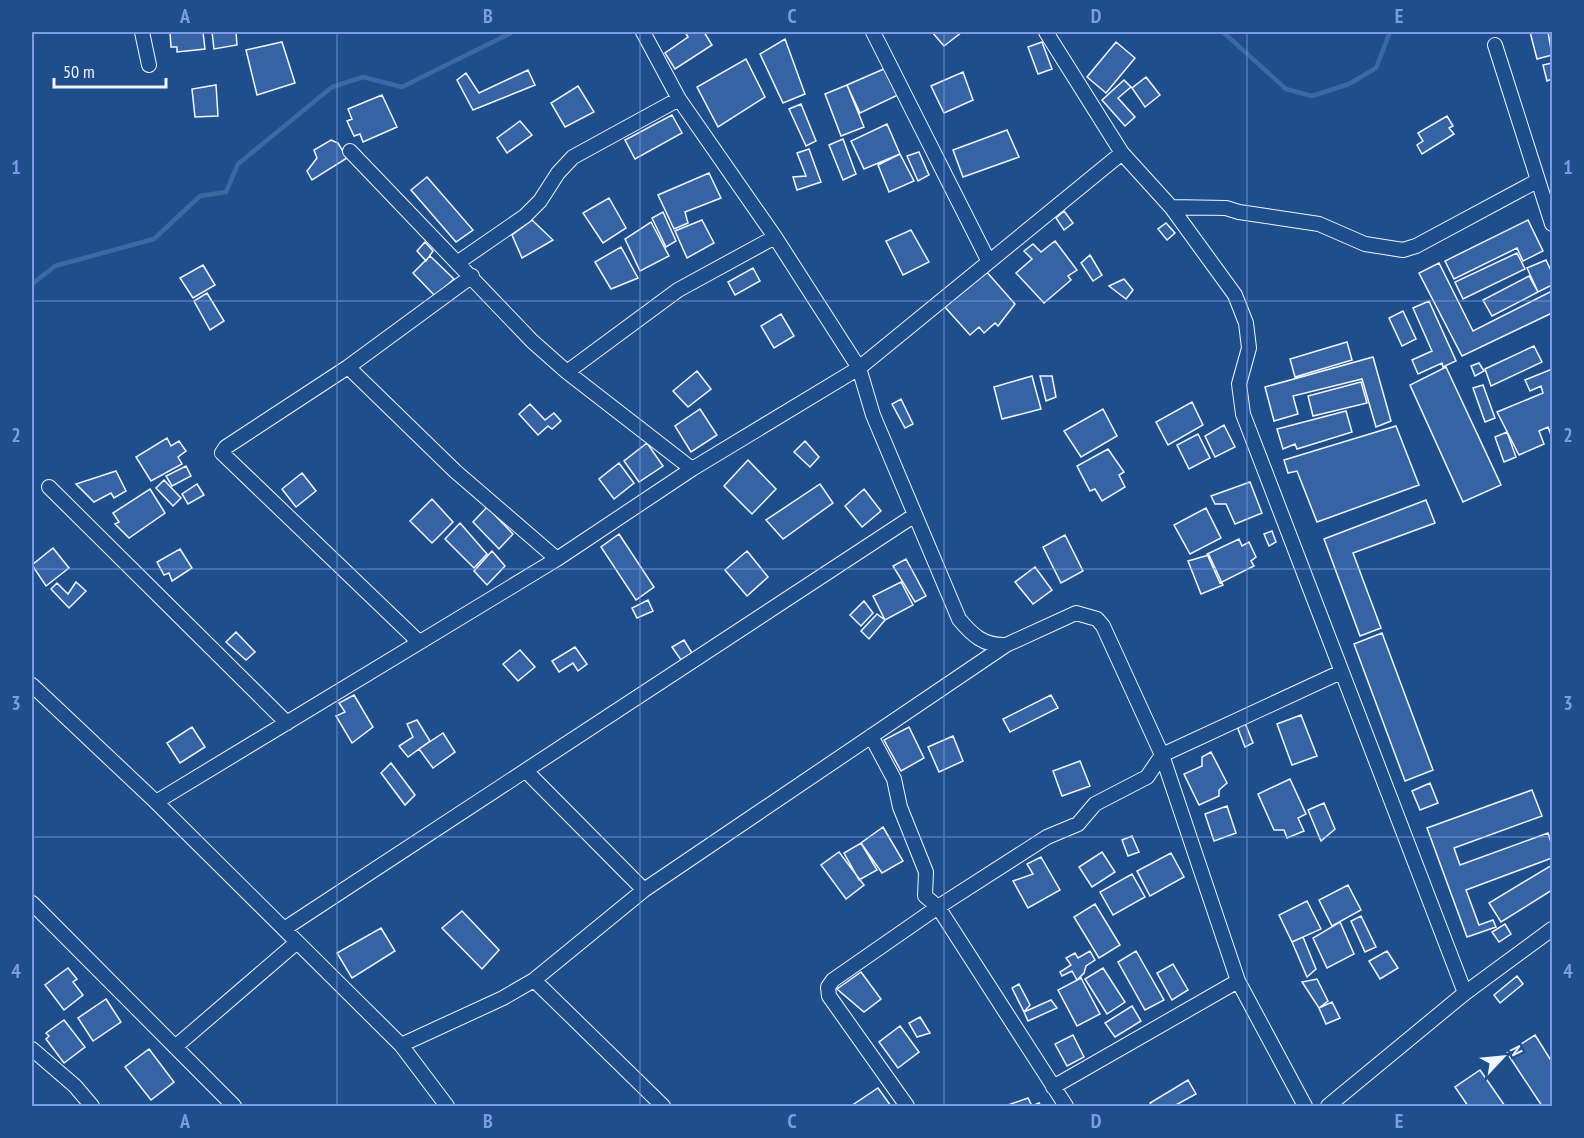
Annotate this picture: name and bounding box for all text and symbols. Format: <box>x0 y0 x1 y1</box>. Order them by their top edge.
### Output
text: A <box>179 3 191 29</box>
text: B <box>483 3 493 29</box>
text: C <box>787 3 797 29</box>
text: D <box>1091 3 1102 29</box>
text: E <box>1395 3 1403 29</box>
scale bar <box>54 51 166 89</box>
text: 50 m <box>63 60 95 83</box>
text: 1 <box>11 154 21 180</box>
text: 1 <box>1563 154 1573 180</box>
text: 2 <box>11 422 21 448</box>
text: 2 <box>1563 422 1573 448</box>
text: 3 <box>11 690 21 716</box>
text: 3 <box>1563 690 1573 716</box>
text: 4 <box>11 958 21 984</box>
text: 4 <box>1563 958 1573 984</box>
north arrow <box>1473 1027 1533 1087</box>
text: N <box>1506 1042 1527 1059</box>
text: A <box>179 1108 191 1134</box>
text: B <box>483 1108 493 1134</box>
text: C <box>787 1108 797 1134</box>
text: D <box>1091 1108 1102 1134</box>
text: E <box>1395 1108 1403 1134</box>

